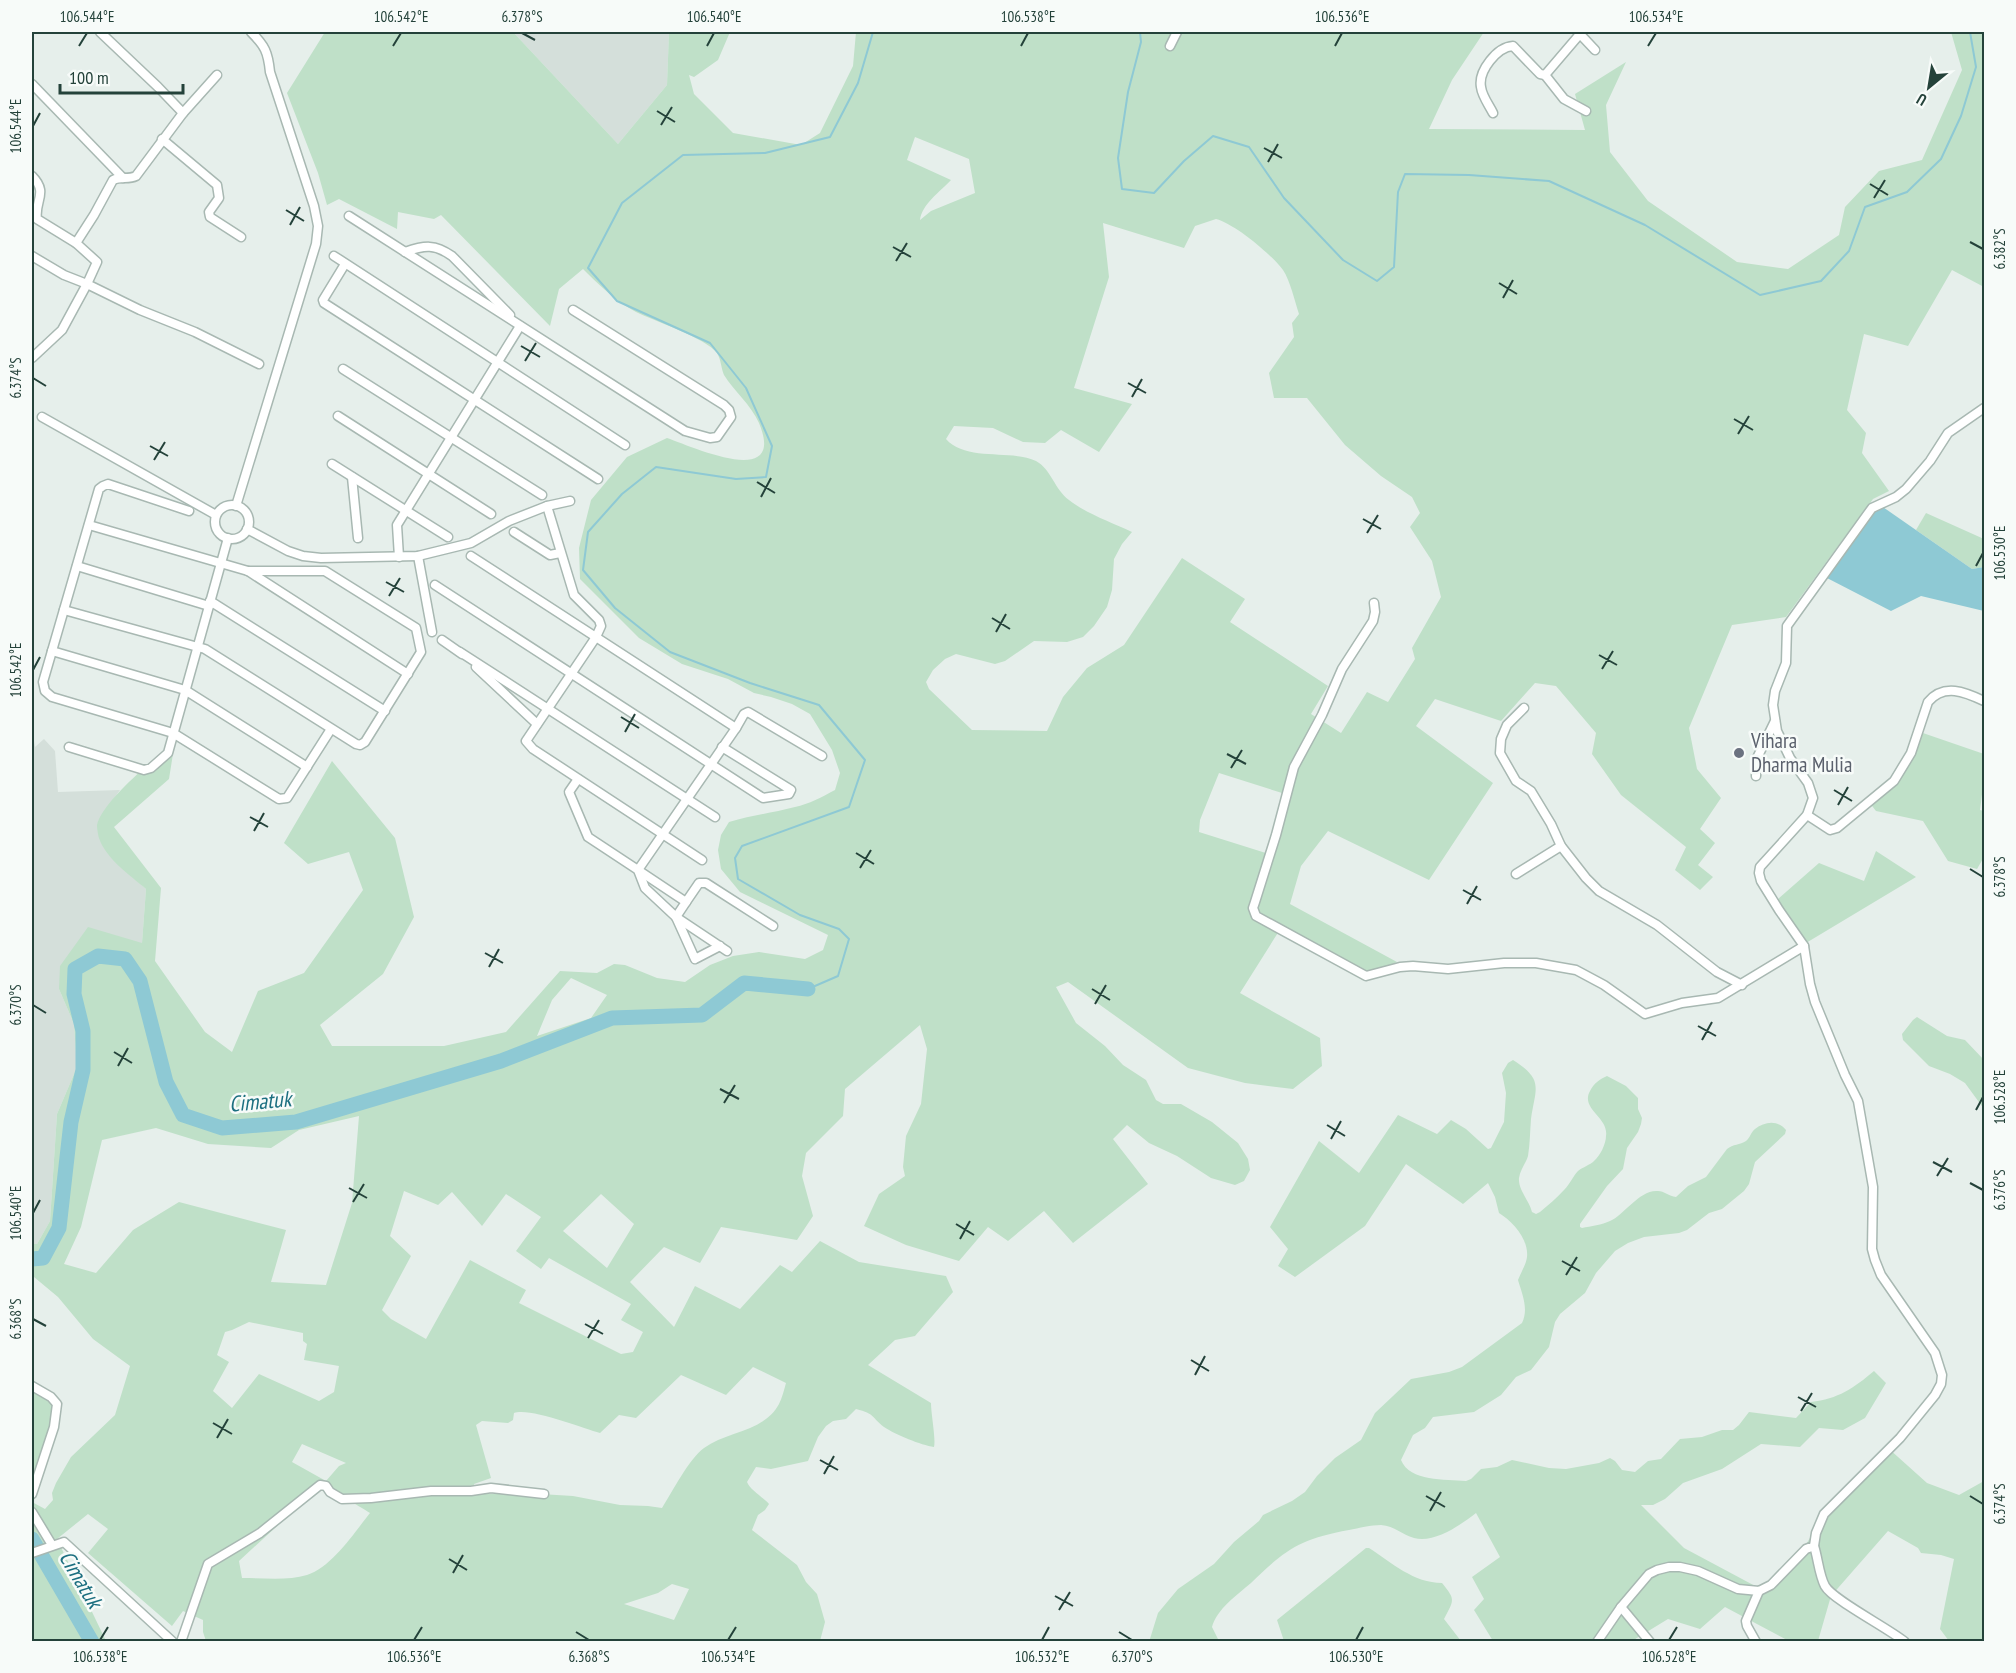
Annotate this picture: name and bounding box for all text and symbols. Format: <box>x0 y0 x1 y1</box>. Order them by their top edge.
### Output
text: 106.544°E <box>60 7 114 26</box>
text: 106.542°E <box>374 7 428 26</box>
text: 6.378°S <box>501 7 543 26</box>
text: 106.540°E <box>687 7 741 26</box>
text: 106.538°E <box>1001 7 1055 26</box>
text: 106.536°E <box>1315 7 1369 26</box>
text: 106.534°E <box>1629 7 1683 26</box>
scale bar <box>60 57 183 95</box>
north arrow <box>1899 57 1959 117</box>
text: 100 m <box>69 66 109 89</box>
text: U <box>1913 89 1930 111</box>
text: 106.544°E <box>6 99 25 153</box>
text: 6.382°S <box>1990 228 2009 270</box>
text: 6.374°S <box>6 357 25 399</box>
text: 106.530°E <box>1990 526 2009 580</box>
text: 106.542°E <box>6 643 25 697</box>
place label: Vihara Dharma Mulia <box>1750 727 1852 778</box>
marker: Vihara Dharma Mulia <box>1732 746 1746 760</box>
text: 6.378°S <box>1990 856 2009 898</box>
text: 6.370°S <box>6 984 25 1026</box>
text: 106.528°E <box>1990 1070 2009 1124</box>
water label: Cimatuk <box>228 1084 295 1118</box>
text: 6.376°S <box>1990 1169 2009 1211</box>
text: 106.540°E <box>6 1186 25 1240</box>
text: 6.368°S <box>6 1298 25 1340</box>
text: 6.374°S <box>1990 1483 2009 1525</box>
water label: Cimatuk <box>53 1545 110 1615</box>
text: 106.538°E <box>73 1647 127 1666</box>
text: 106.536°E <box>387 1647 441 1666</box>
text: 6.368°S <box>568 1647 610 1666</box>
text: 106.534°E <box>701 1647 755 1666</box>
text: 106.532°E <box>1015 1647 1069 1666</box>
text: 6.370°S <box>1111 1647 1153 1666</box>
text: 106.530°E <box>1329 1647 1383 1666</box>
text: 106.528°E <box>1642 1647 1696 1666</box>

